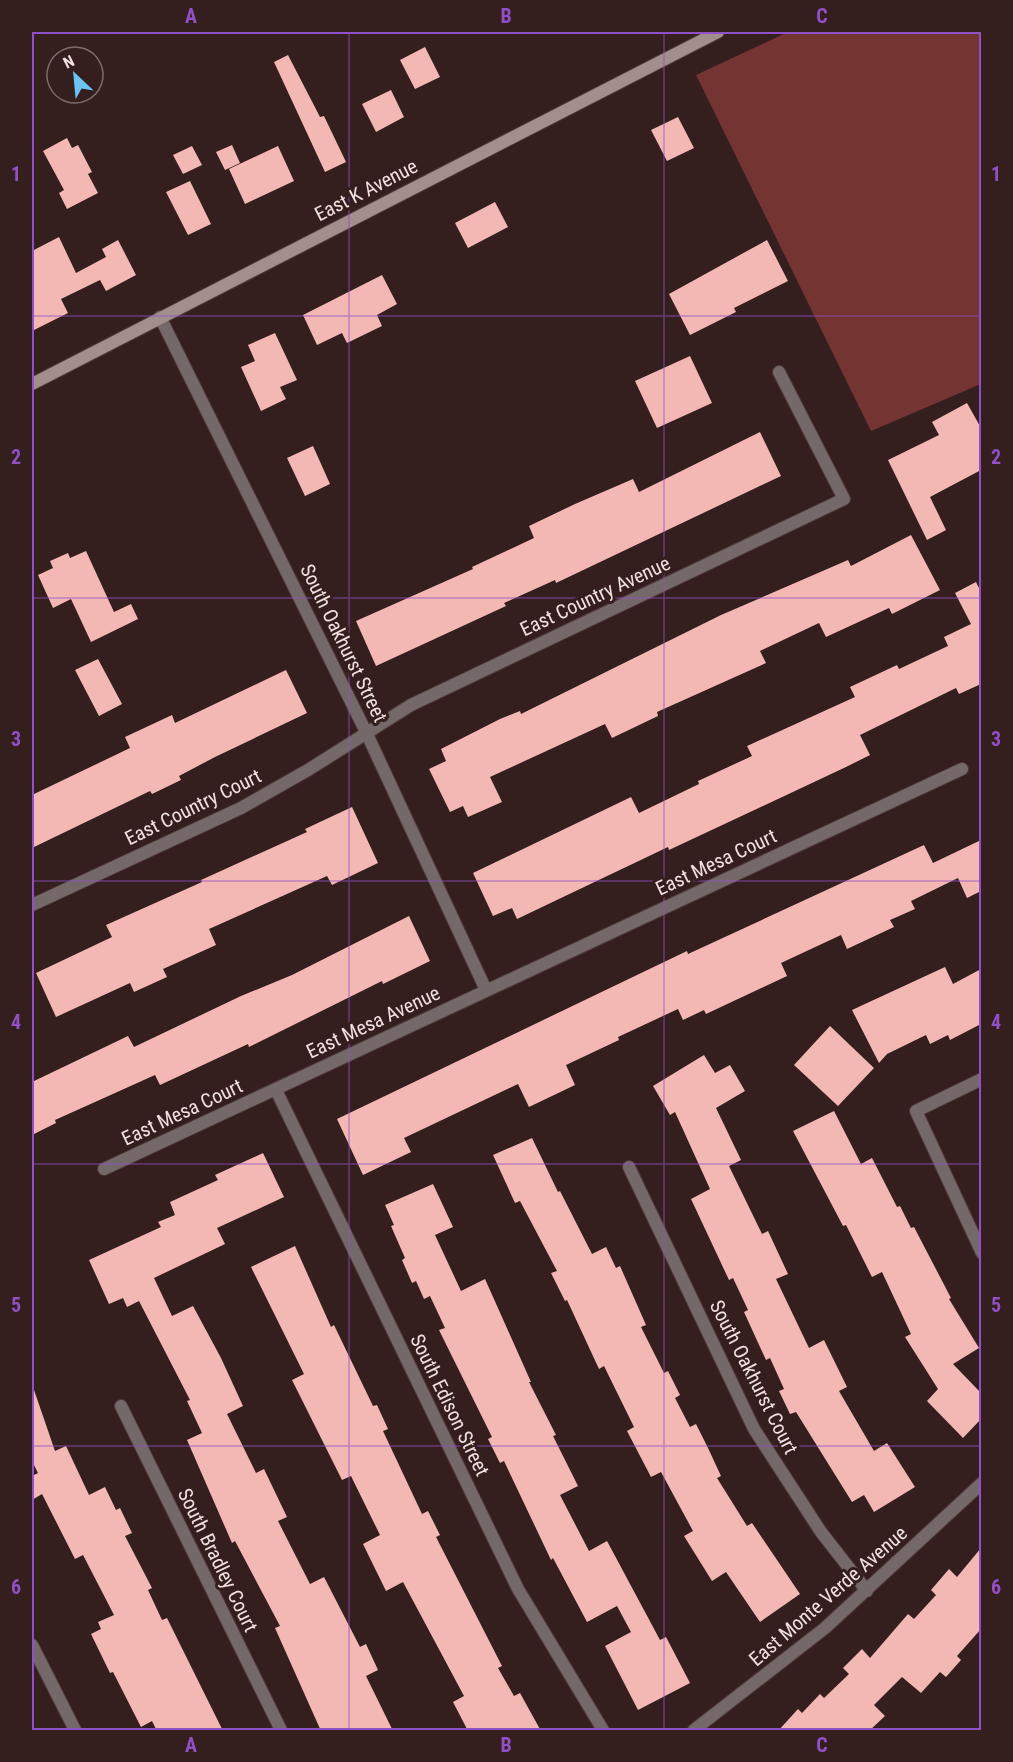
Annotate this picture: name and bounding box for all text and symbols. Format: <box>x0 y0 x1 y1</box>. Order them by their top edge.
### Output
text: A <box>185 4 197 28</box>
text: B <box>500 4 512 28</box>
text: C <box>816 4 828 28</box>
north arrow <box>45 45 105 105</box>
text: N <box>60 51 77 73</box>
street label: East K Avenue <box>311 154 421 226</box>
text: 1 <box>11 162 21 186</box>
text: 1 <box>991 162 1001 186</box>
text: 2 <box>11 445 21 469</box>
text: 2 <box>991 445 1001 469</box>
street label: East Country Avenue <box>516 551 674 641</box>
street label: South Oakhurst Street <box>295 560 393 726</box>
text: 3 <box>11 727 21 751</box>
text: 3 <box>991 727 1001 751</box>
street label: East Country Court <box>121 764 265 850</box>
street label: East Mesa Court <box>652 824 780 900</box>
street label: East Mesa Avenue <box>302 981 444 1063</box>
text: 4 <box>11 1010 21 1034</box>
text: 4 <box>991 1010 1001 1034</box>
street label: East Mesa Court <box>118 1074 246 1150</box>
text: 5 <box>11 1293 21 1317</box>
text: 5 <box>991 1293 1001 1317</box>
street label: South Oakhurst Court <box>705 1296 803 1458</box>
street label: South Edison Street <box>405 1330 495 1480</box>
street label: South Bradley Court <box>173 1484 263 1636</box>
street label: East Monte Verde Avenue <box>744 1521 912 1671</box>
text: 6 <box>11 1575 21 1599</box>
text: 6 <box>991 1575 1001 1599</box>
text: A <box>185 1733 197 1757</box>
text: B <box>500 1733 512 1757</box>
text: C <box>816 1733 828 1757</box>

